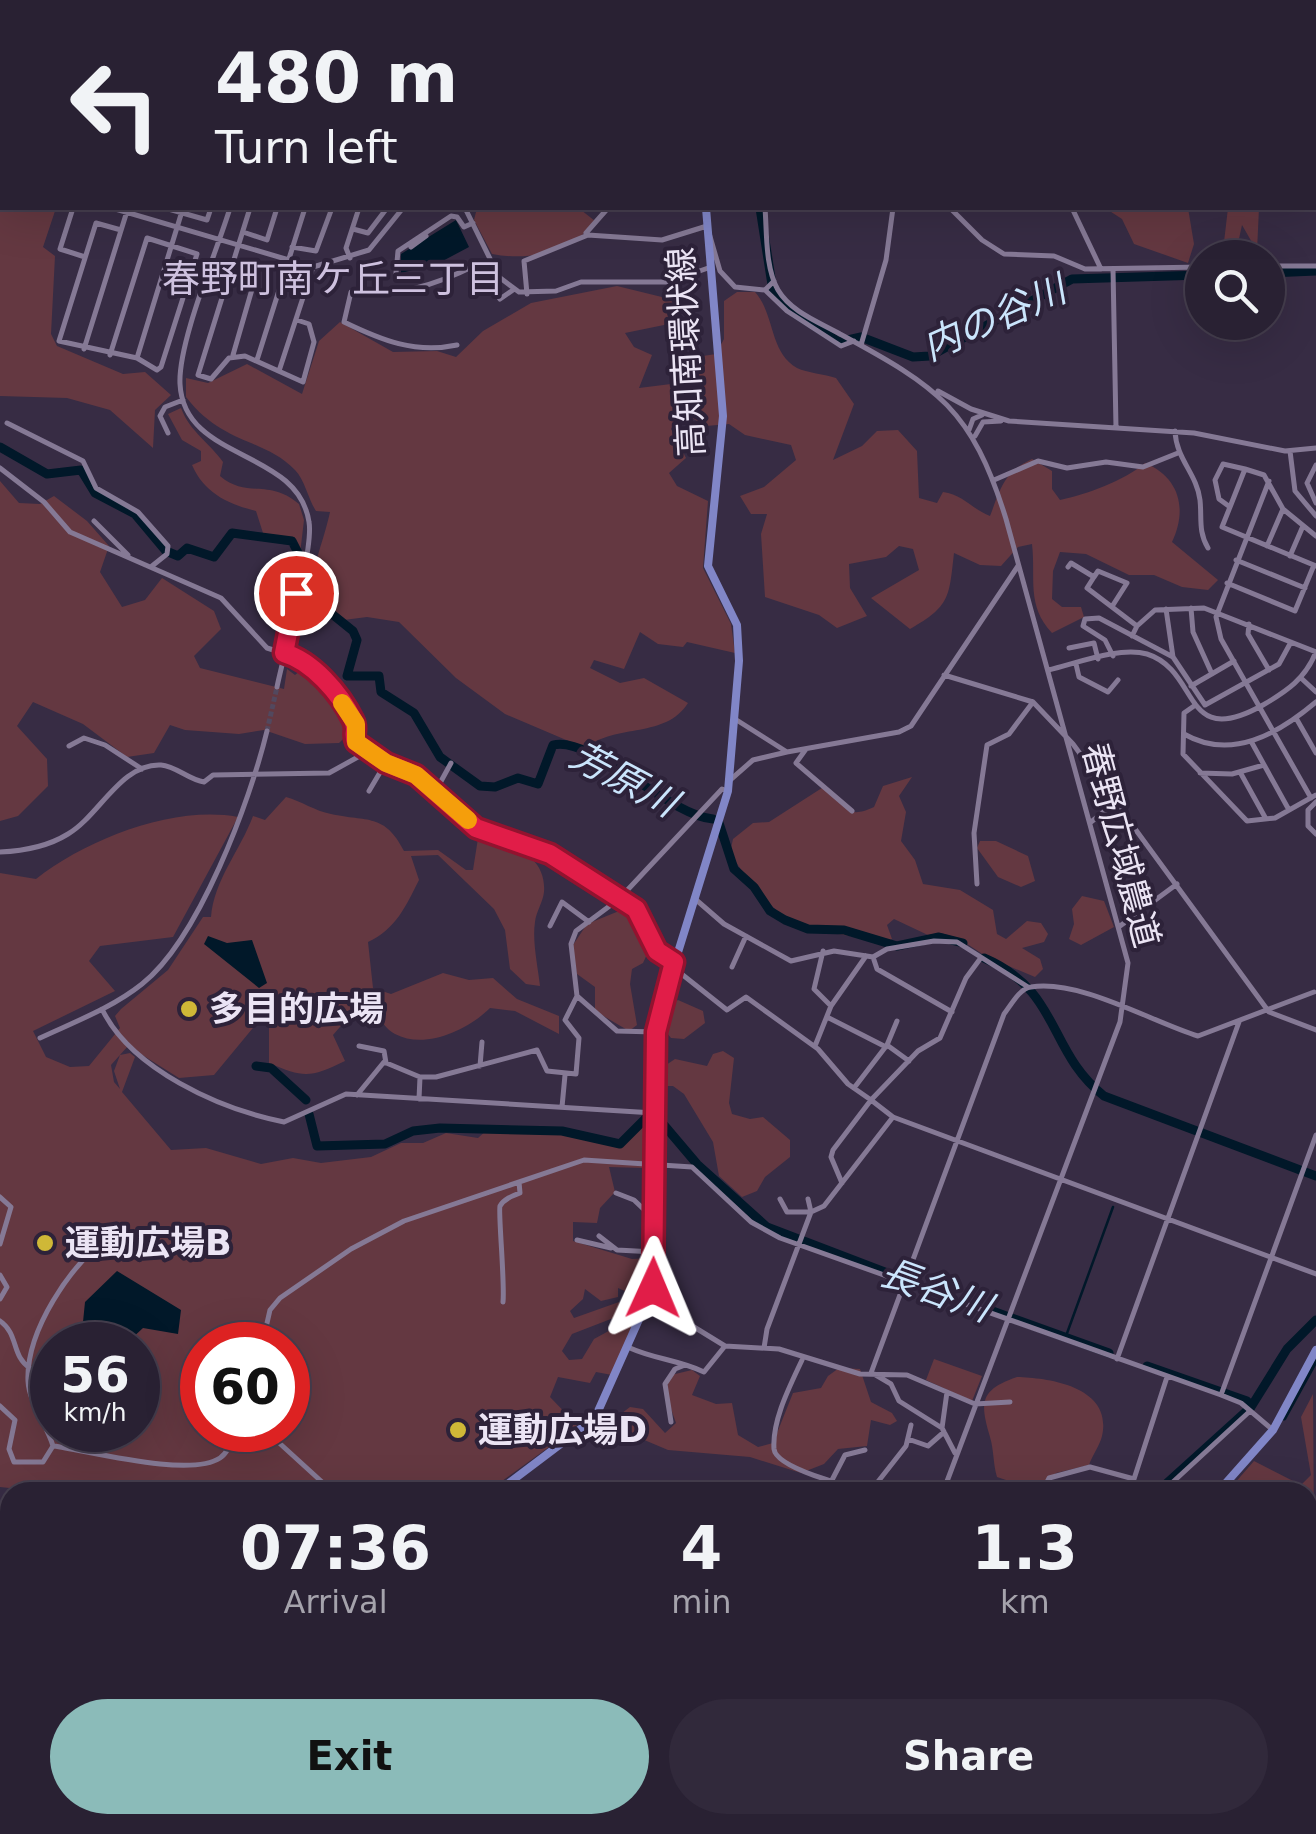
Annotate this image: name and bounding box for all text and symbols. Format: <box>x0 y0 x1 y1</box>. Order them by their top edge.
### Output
text: 480 m <box>215 37 458 119</box>
icon: left <box>50 40 180 170</box>
text: Turn left <box>215 121 398 174</box>
map controls <box>1185 240 1285 340</box>
button: search <box>1185 240 1285 340</box>
street label: 高知南環状線 <box>661 246 711 458</box>
district label: 春野町南ケ丘三丁目 <box>162 257 504 301</box>
water label: 内の谷川 <box>916 265 1076 369</box>
pin <box>254 551 339 636</box>
icon: arrive <box>269 566 324 621</box>
water label: 芳原川 <box>563 733 688 827</box>
street label: 春野広域農道 <box>1075 738 1167 952</box>
place label: 多目的広場 <box>209 989 384 1029</box>
marker: 多目的広場 <box>178 998 200 1020</box>
place label: 運動広場B <box>65 1223 232 1263</box>
marker: 運動広場B <box>34 1232 56 1254</box>
position arrow <box>601 1236 705 1340</box>
water label: 長谷川 <box>875 1250 1001 1332</box>
speed limit sign: 60 <box>180 1322 310 1452</box>
text: 56 <box>60 1346 130 1404</box>
text: km/h <box>63 1398 127 1427</box>
place label: 運動広場D <box>478 1410 647 1450</box>
marker: 運動広場D <box>447 1419 469 1441</box>
text: 07:36 <box>240 1513 431 1583</box>
text: 4 <box>680 1513 722 1583</box>
text: 1.3 <box>972 1513 1078 1583</box>
text: Arrival <box>284 1583 388 1621</box>
text: min <box>671 1583 732 1621</box>
text: km <box>1000 1583 1050 1621</box>
button: Exit <box>50 1699 649 1814</box>
button: Share <box>669 1699 1268 1814</box>

